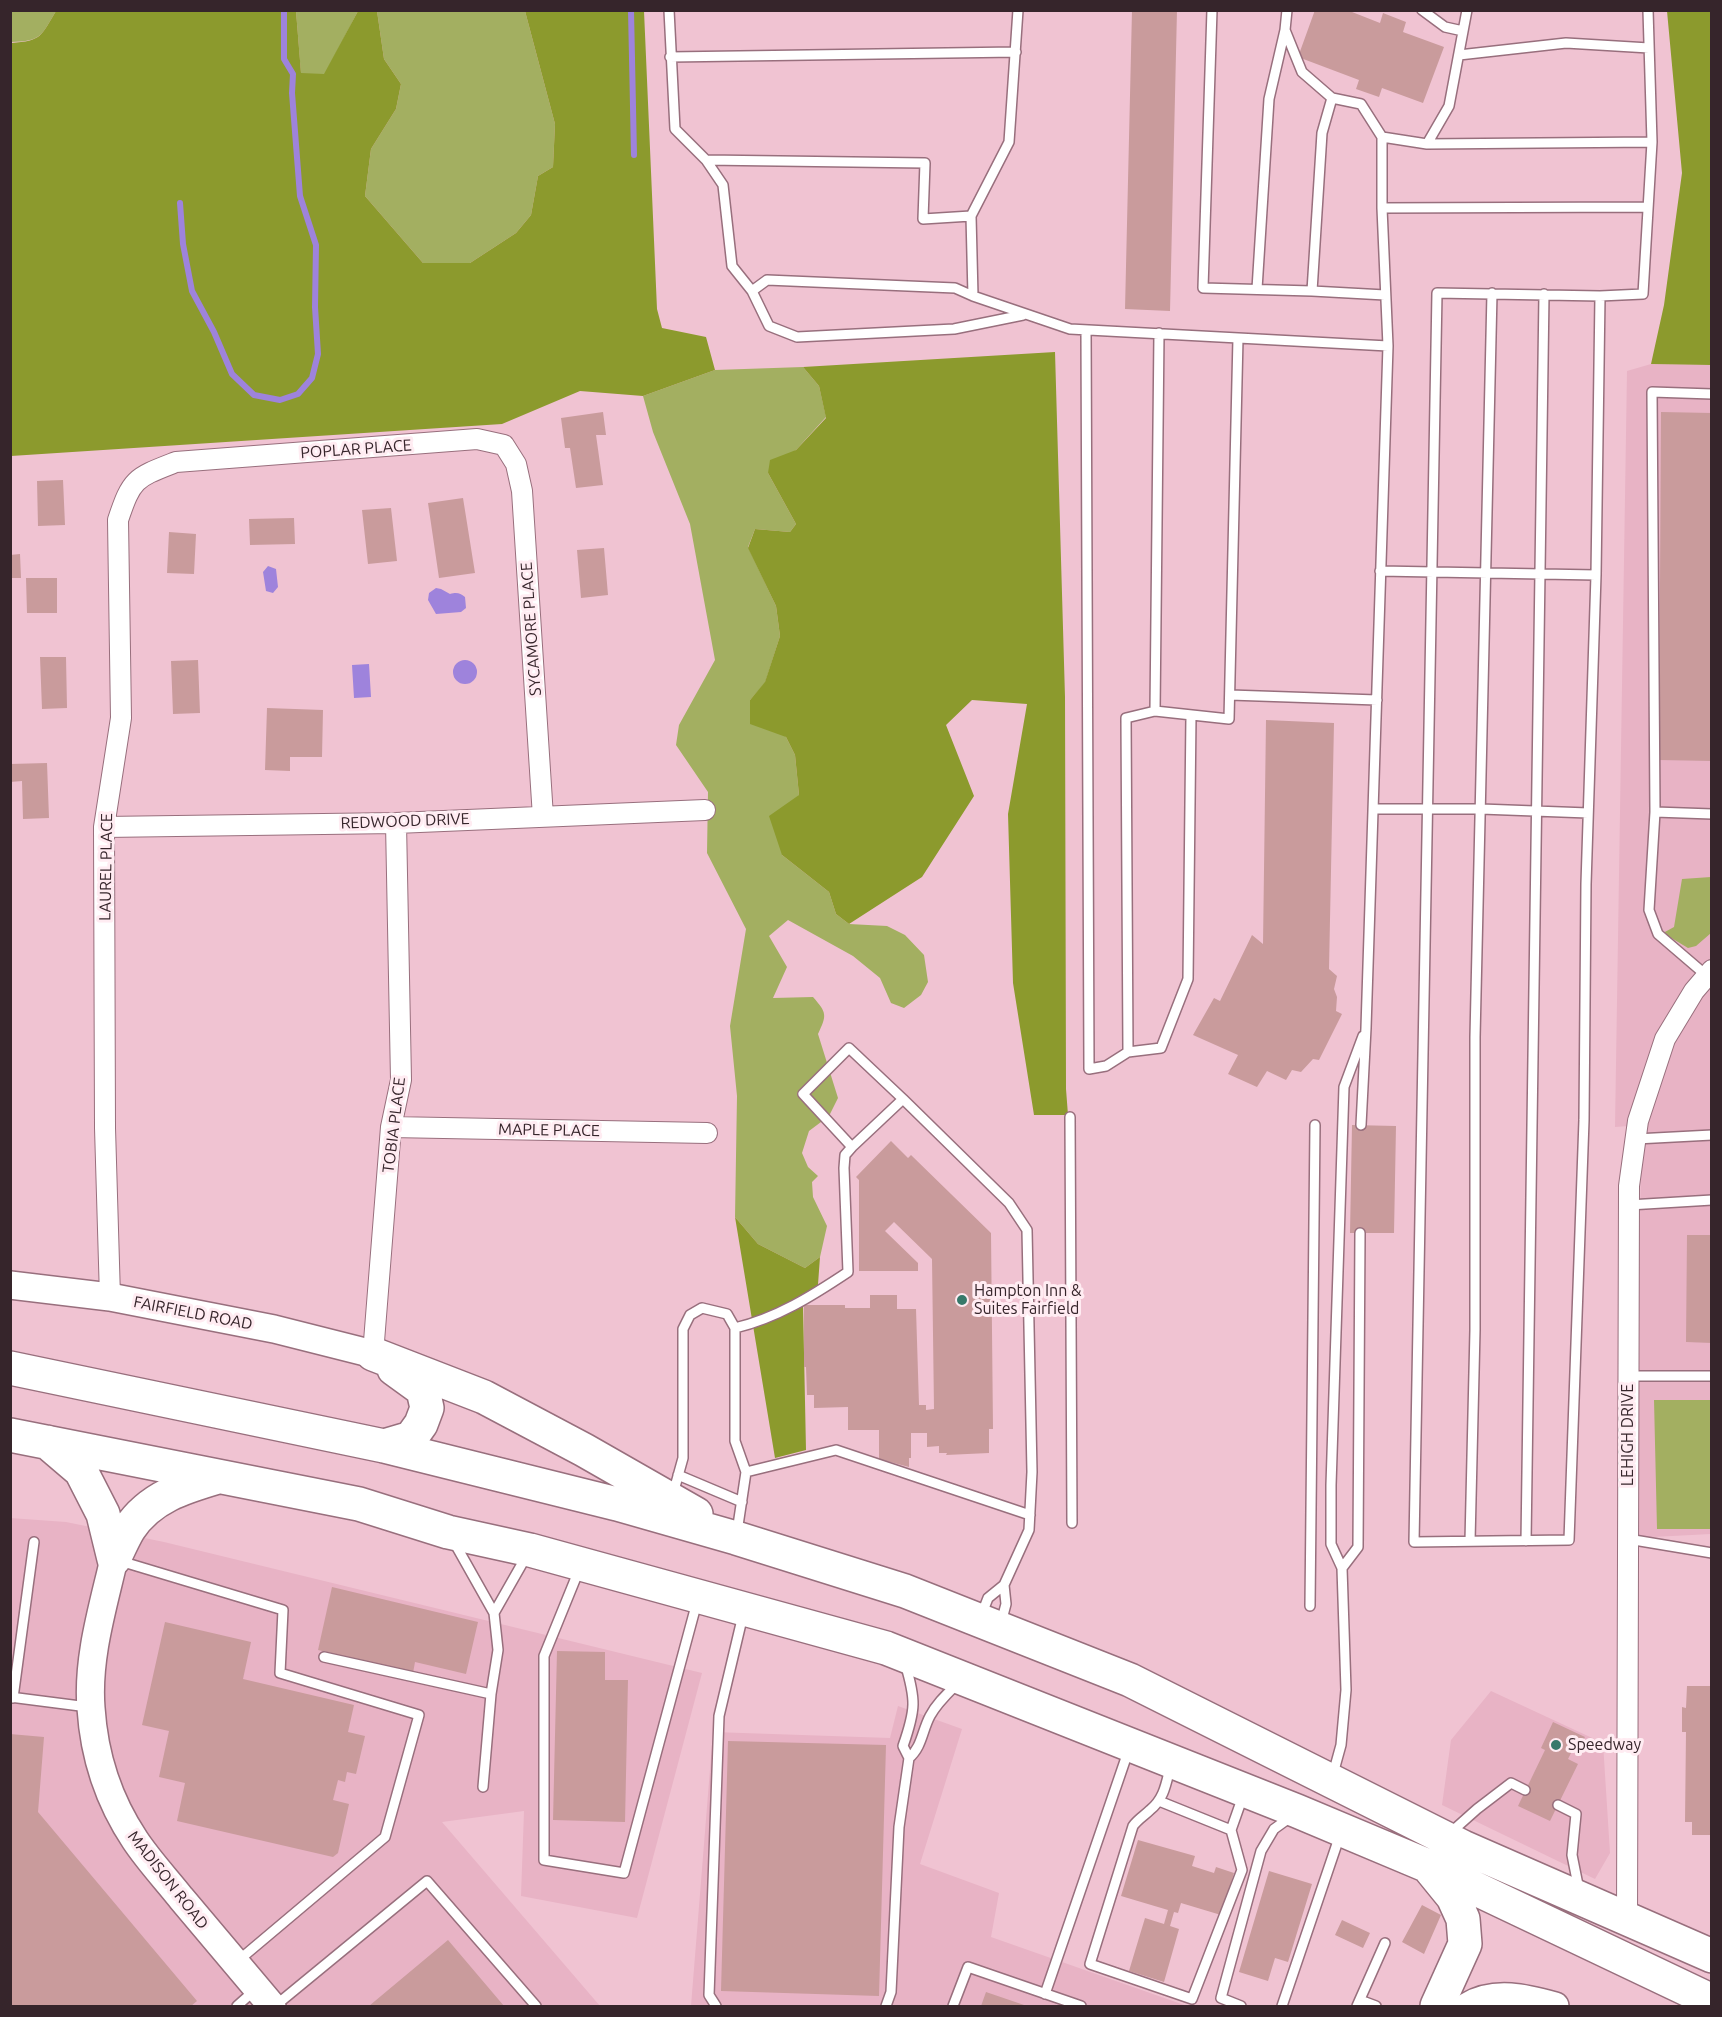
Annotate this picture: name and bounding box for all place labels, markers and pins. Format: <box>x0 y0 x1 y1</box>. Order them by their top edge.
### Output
place label: Hampton Inn & Suites Fairfield <box>974 1281 1081 1319</box>
marker: Hampton Inn & Suites Fairfield <box>955 1293 969 1307</box>
place label: Speedway <box>1568 1735 1641 1755</box>
marker: Speedway <box>1549 1738 1563 1752</box>

